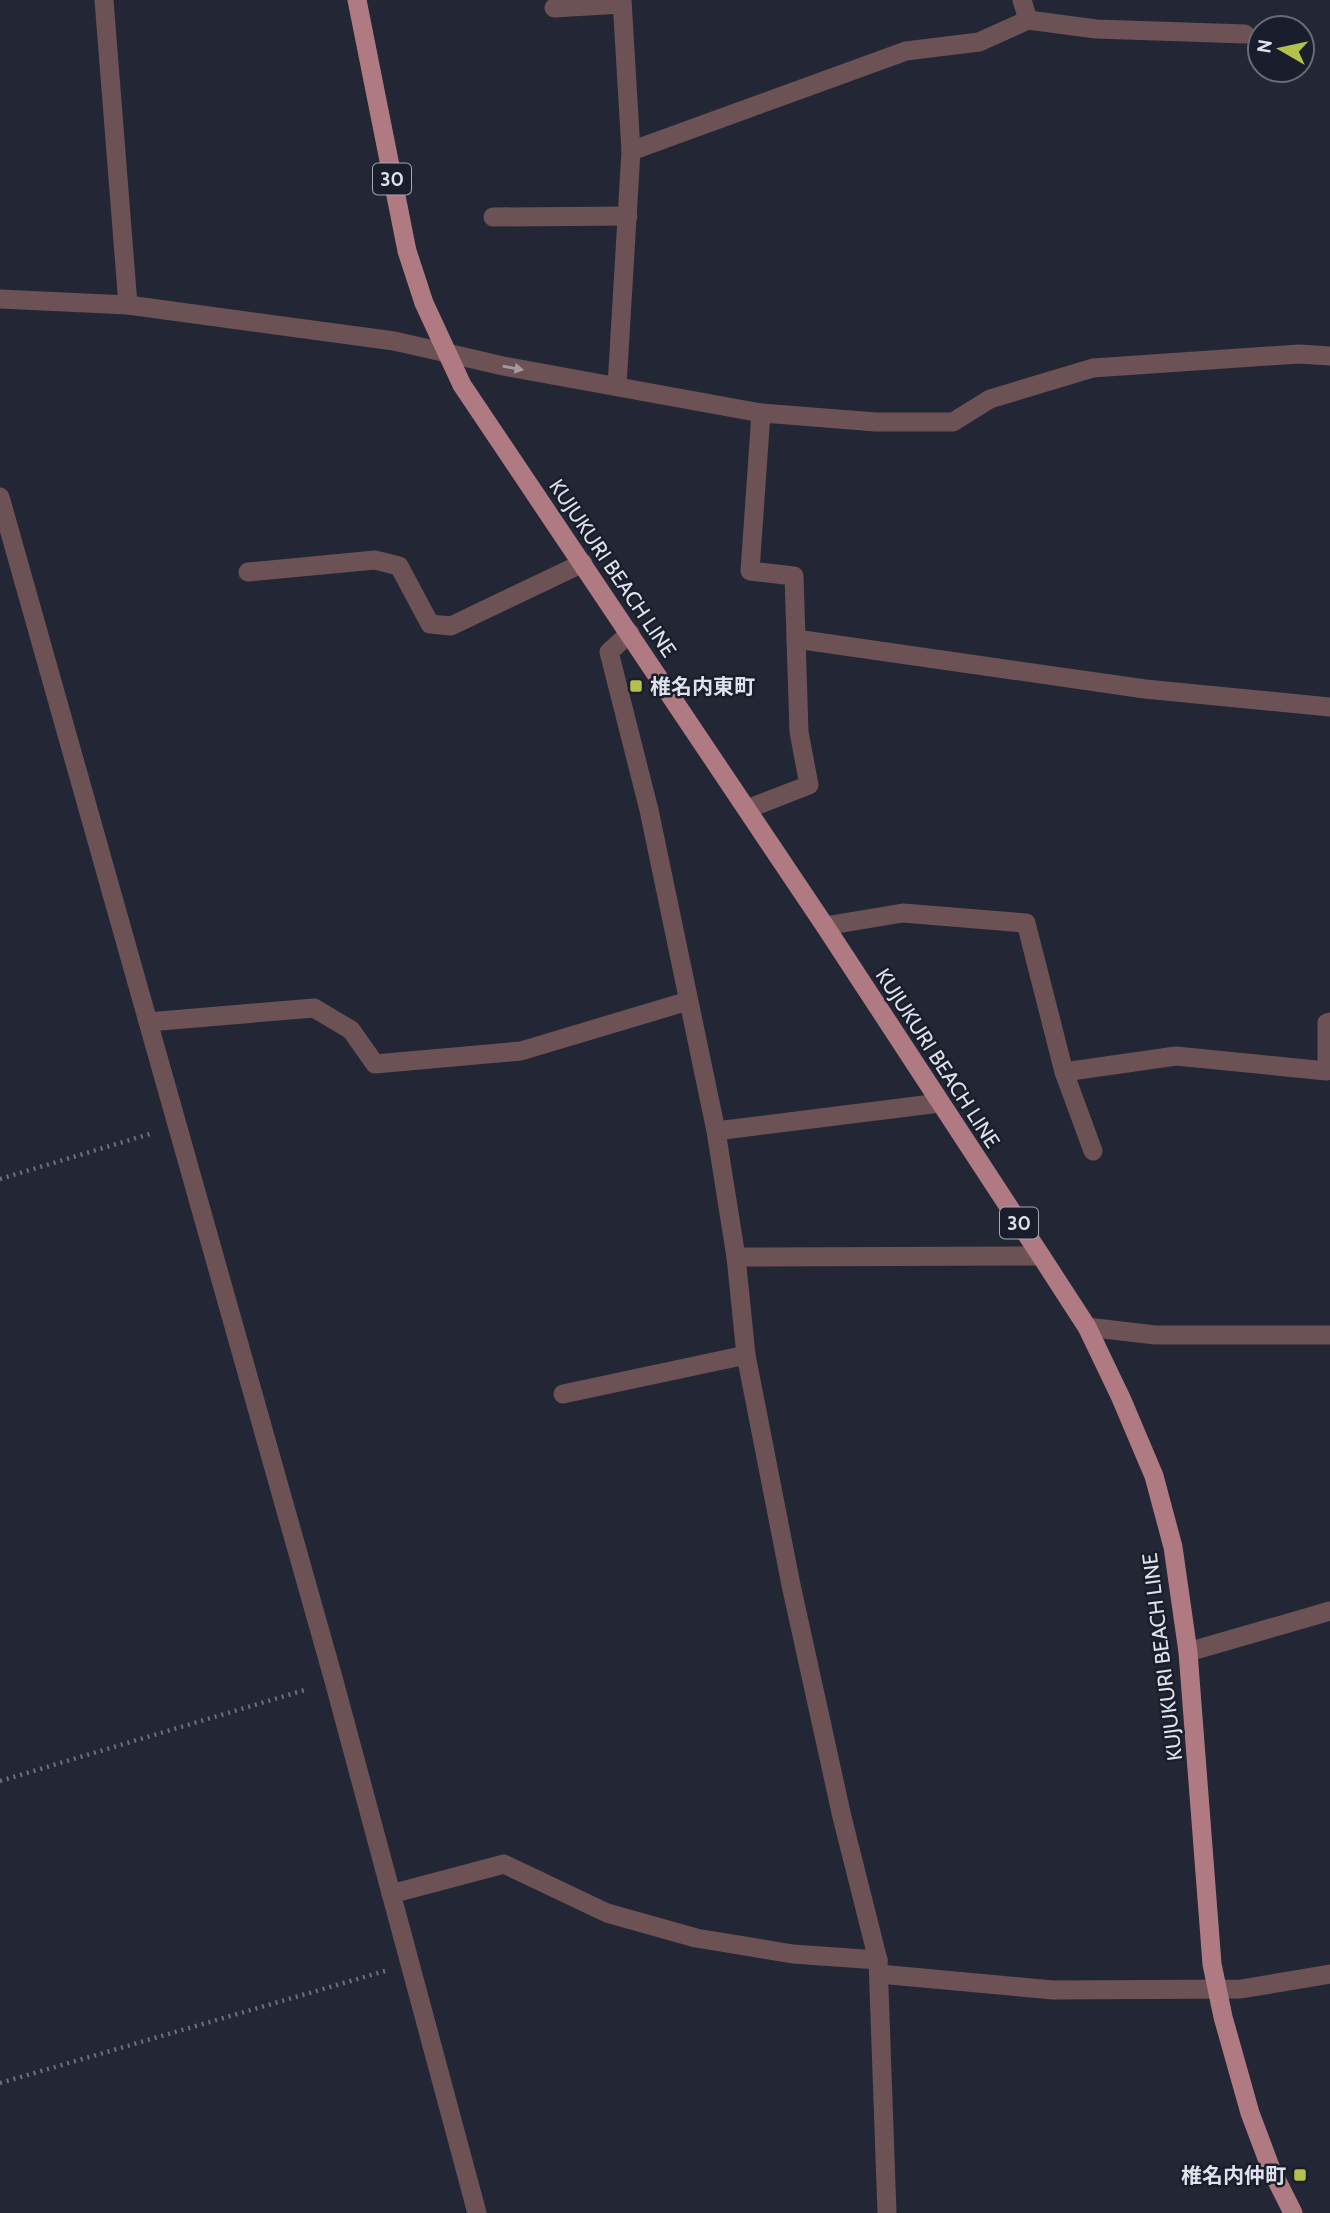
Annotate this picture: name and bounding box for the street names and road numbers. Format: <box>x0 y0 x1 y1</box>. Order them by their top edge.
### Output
road number: 30 <box>373 164 411 195</box>
street label: KUJUKURI BEACH LINE <box>544 474 682 662</box>
street label: KUJUKURI BEACH LINE <box>871 963 1005 1153</box>
road number: 30 <box>1000 1208 1038 1238</box>
street label: KUJUKURI BEACH LINE <box>1137 1552 1187 1762</box>

